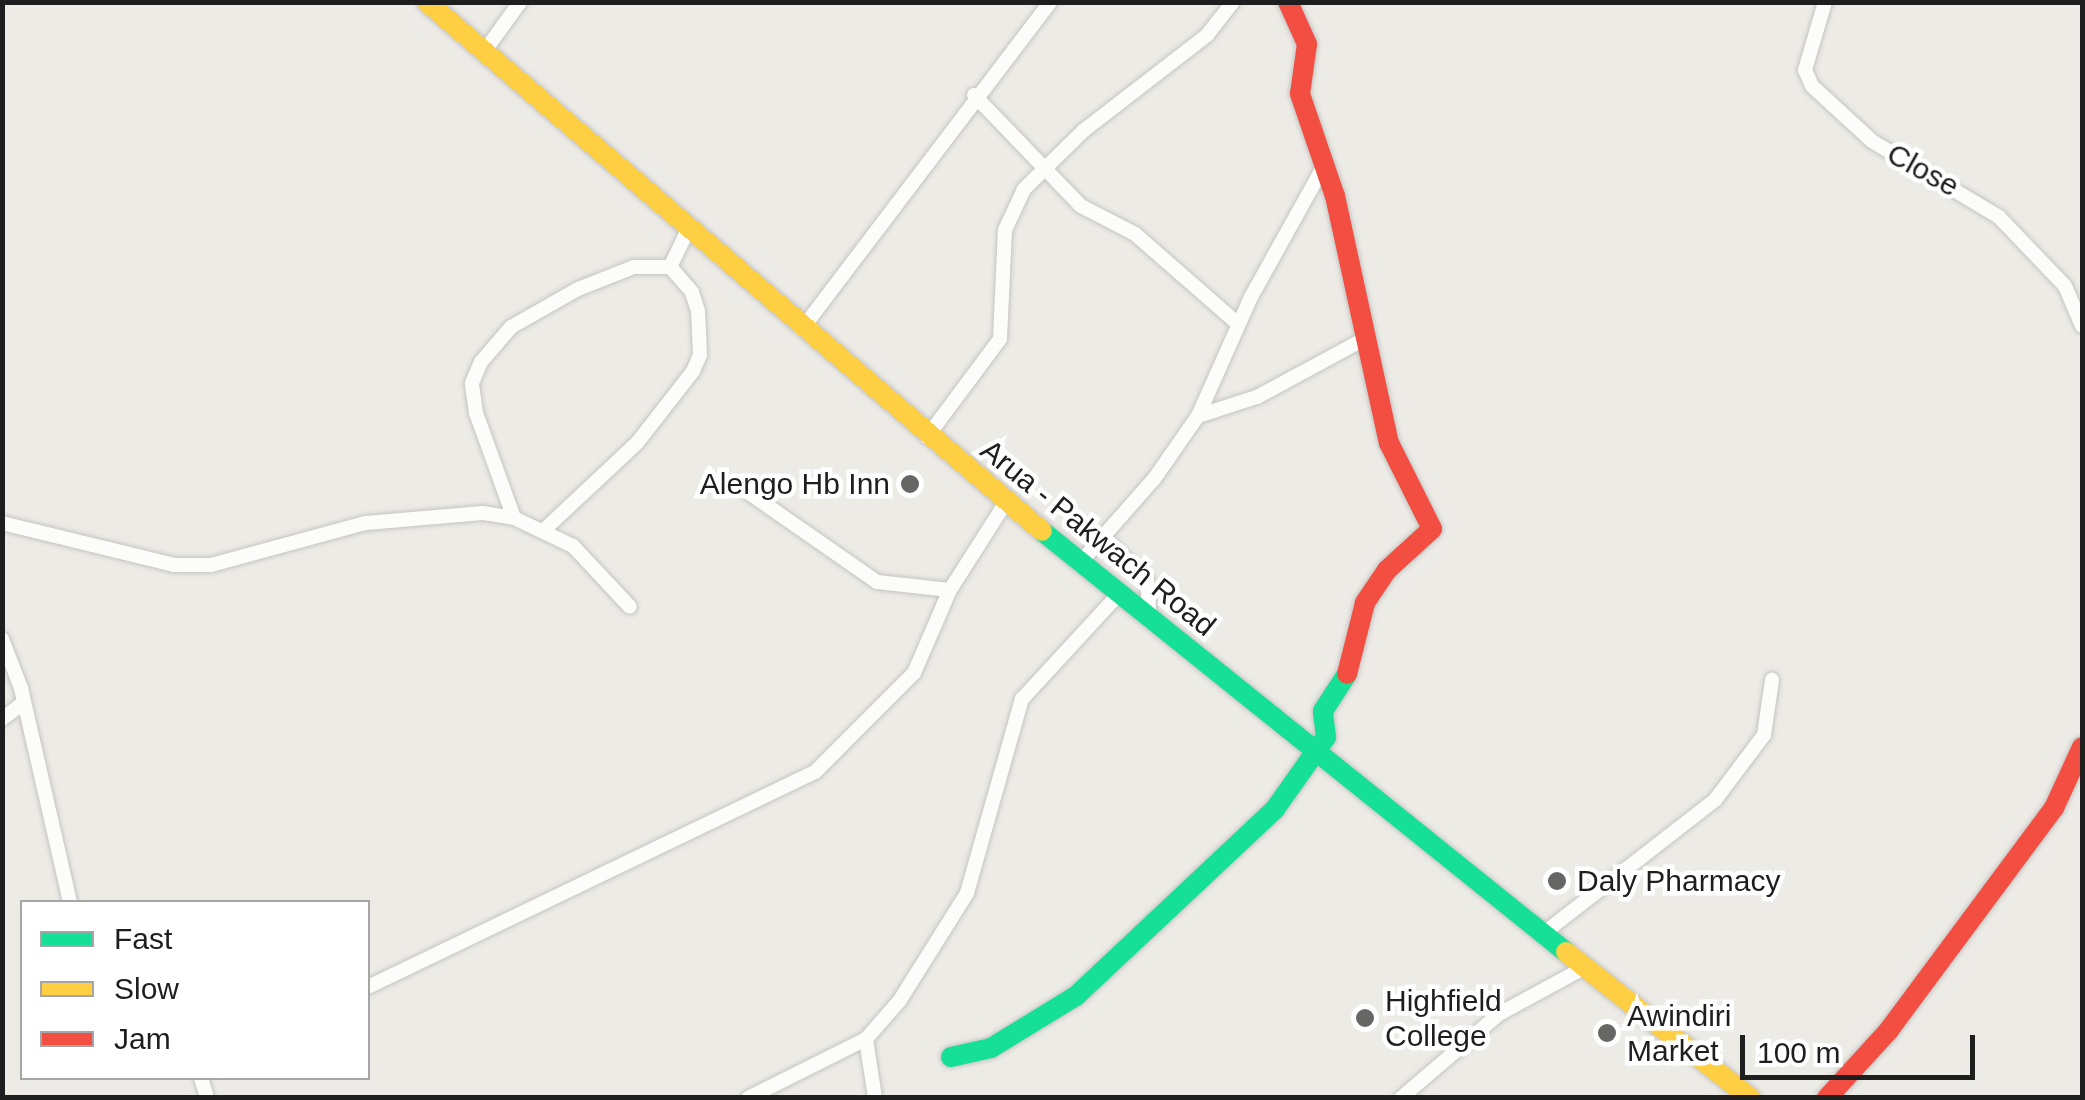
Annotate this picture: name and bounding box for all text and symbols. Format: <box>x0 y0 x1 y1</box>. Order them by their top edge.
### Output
street label: Close <box>1881 136 1965 204</box>
street label: Arua - Pakwach Road <box>973 432 1223 644</box>
place label: Alengo Hb Inn <box>700 466 890 502</box>
marker: Alengo Hb Inn <box>899 473 921 495</box>
place label: Daly Pharmacy <box>1577 863 1780 899</box>
marker: Daly Pharmacy <box>1546 870 1568 892</box>
legend <box>20 900 370 1080</box>
text: Fast <box>114 922 172 955</box>
text: Slow <box>114 972 179 1005</box>
place label: Highfield College <box>1385 983 1502 1054</box>
place label: Awindiri Market <box>1627 998 1731 1068</box>
marker: Highfield College <box>1354 1007 1376 1029</box>
scale bar <box>1745 1015 1980 1077</box>
text: Jam <box>114 1022 171 1055</box>
marker: Awindiri Market <box>1596 1022 1618 1044</box>
text: 100 m <box>1757 1036 1840 1069</box>

